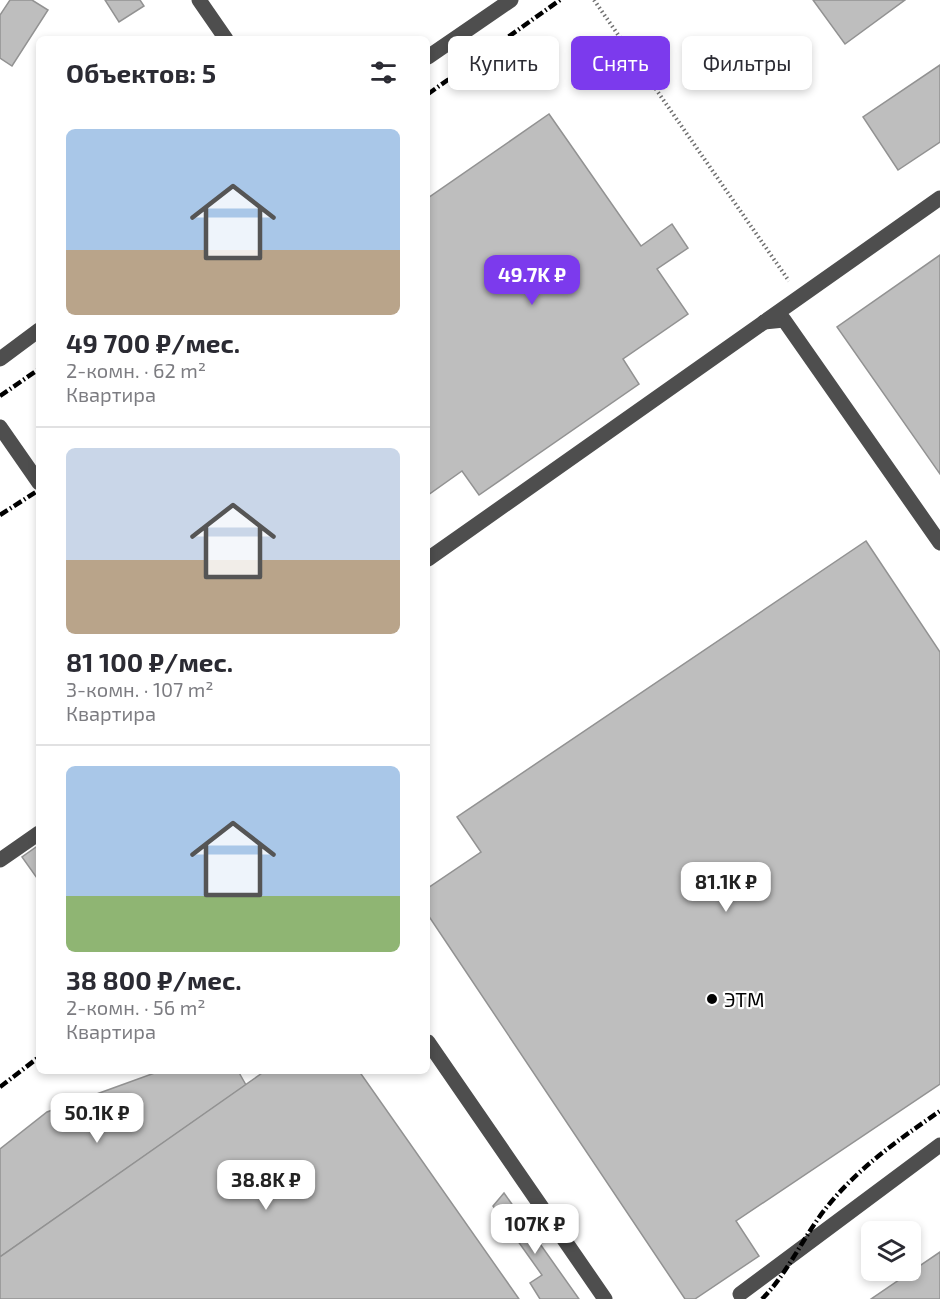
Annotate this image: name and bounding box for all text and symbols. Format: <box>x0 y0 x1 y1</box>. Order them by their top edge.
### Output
chip: Купить <box>448 36 559 90</box>
chip: Снять <box>571 36 670 90</box>
chip: Фильтры <box>682 36 812 90</box>
icon: filters <box>367 56 400 89</box>
text: Объектов: 5 <box>66 57 216 88</box>
icon: home <box>179 168 287 276</box>
pin: 49.7K ₽ <box>477 255 587 306</box>
text: 49.7K ₽ <box>498 262 566 286</box>
text: 49 700 ₽/мес. <box>66 327 240 358</box>
text: 2-комн. · 62 m² <box>66 358 206 382</box>
text: Квартира <box>66 382 156 406</box>
icon: home <box>179 487 287 595</box>
text: 81 100 ₽/мес. <box>66 646 233 677</box>
text: 3-комн. · 107 m² <box>66 677 214 701</box>
text: Квартира <box>66 701 156 725</box>
icon: home <box>179 805 287 913</box>
pin: 81.1K ₽ <box>671 862 781 913</box>
text: 81.1K ₽ <box>695 869 757 893</box>
text: 38 800 ₽/мес. <box>66 964 242 995</box>
place label: ЭТМ <box>724 987 764 1011</box>
marker: ЭТМ <box>705 992 719 1006</box>
text: 2-комн. · 56 m² <box>66 995 206 1019</box>
text: Квартира <box>66 1019 156 1043</box>
pin: 50.1K ₽ <box>42 1093 152 1144</box>
text: 50.1K ₽ <box>65 1100 129 1124</box>
pin: 38.8K ₽ <box>211 1160 321 1211</box>
text: 38.8K ₽ <box>231 1167 301 1191</box>
pin: 107K ₽ <box>486 1204 584 1255</box>
text: 107K ₽ <box>505 1211 565 1235</box>
map controls <box>861 1221 921 1281</box>
button: layers <box>861 1221 921 1281</box>

